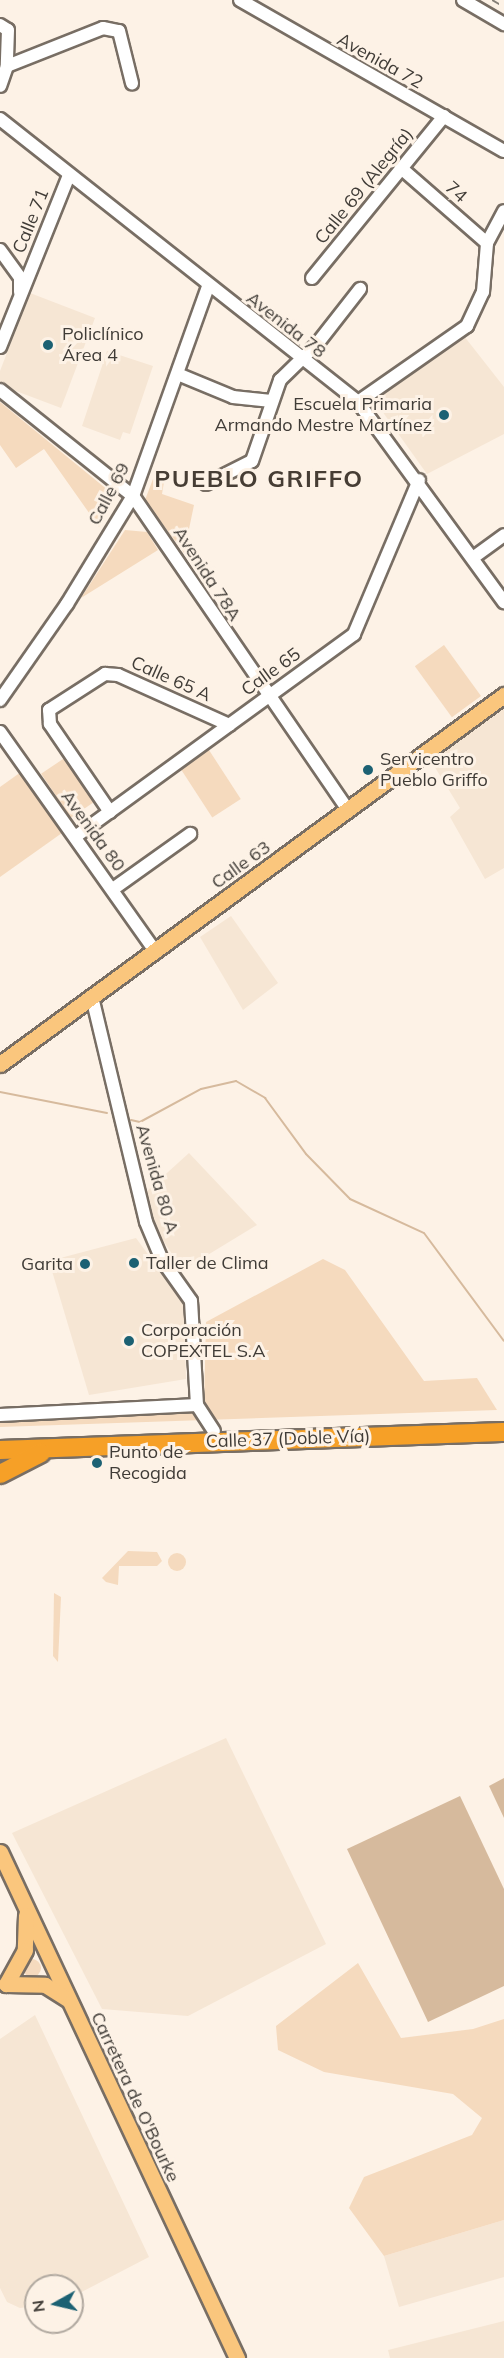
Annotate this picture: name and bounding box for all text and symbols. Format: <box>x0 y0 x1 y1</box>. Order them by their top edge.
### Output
street label: Avenida 72 <box>333 29 427 93</box>
street label: Calle 69 (Alegría) <box>310 123 418 249</box>
street label: 74 <box>441 177 471 207</box>
street label: Calle 71 <box>8 186 54 256</box>
street label: Avenida 78 <box>242 287 330 363</box>
place label: Policlínico Área 4 <box>62 324 143 366</box>
marker: Policlínico Área 4 <box>39 336 57 354</box>
place label: Escuela Primaria Armando Mestre Martínez <box>215 394 432 436</box>
marker: Escuela Primaria Armando Mestre Martínez <box>437 408 451 422</box>
street label: Calle 69 <box>84 459 134 529</box>
district label: PUEBLO GRIFFO <box>154 465 364 493</box>
street label: Avenida 78A <box>169 523 245 625</box>
street label: Calle 65 <box>237 643 305 701</box>
street label: Calle 65 A <box>128 652 214 706</box>
place label: Servicentro Pueblo Griffo <box>380 749 488 792</box>
marker: Servicentro Pueblo Griffo <box>361 763 375 777</box>
street label: Avenida 80 <box>56 786 130 876</box>
street label: Calle 63 <box>207 836 275 894</box>
street label: Avenida 80 A <box>131 1122 183 1236</box>
place label: Taller de Clima <box>146 1252 269 1274</box>
place label: Garita <box>21 1253 73 1275</box>
marker: Taller de Clima <box>127 1256 141 1270</box>
marker: Garita <box>78 1257 92 1271</box>
place label: Corporación COPEXTEL S.A <box>141 1320 265 1362</box>
marker: Corporación COPEXTEL S.A <box>122 1334 136 1348</box>
street label: Calle 37 (Doble Vía) <box>205 1425 371 1453</box>
place label: Punto de Recogida <box>109 1442 187 1484</box>
marker: Punto de Recogida <box>90 1456 104 1470</box>
street label: Carretera de O'Bourke <box>86 2009 184 2185</box>
north arrow <box>24 2274 84 2334</box>
text: N <box>27 2299 49 2314</box>

